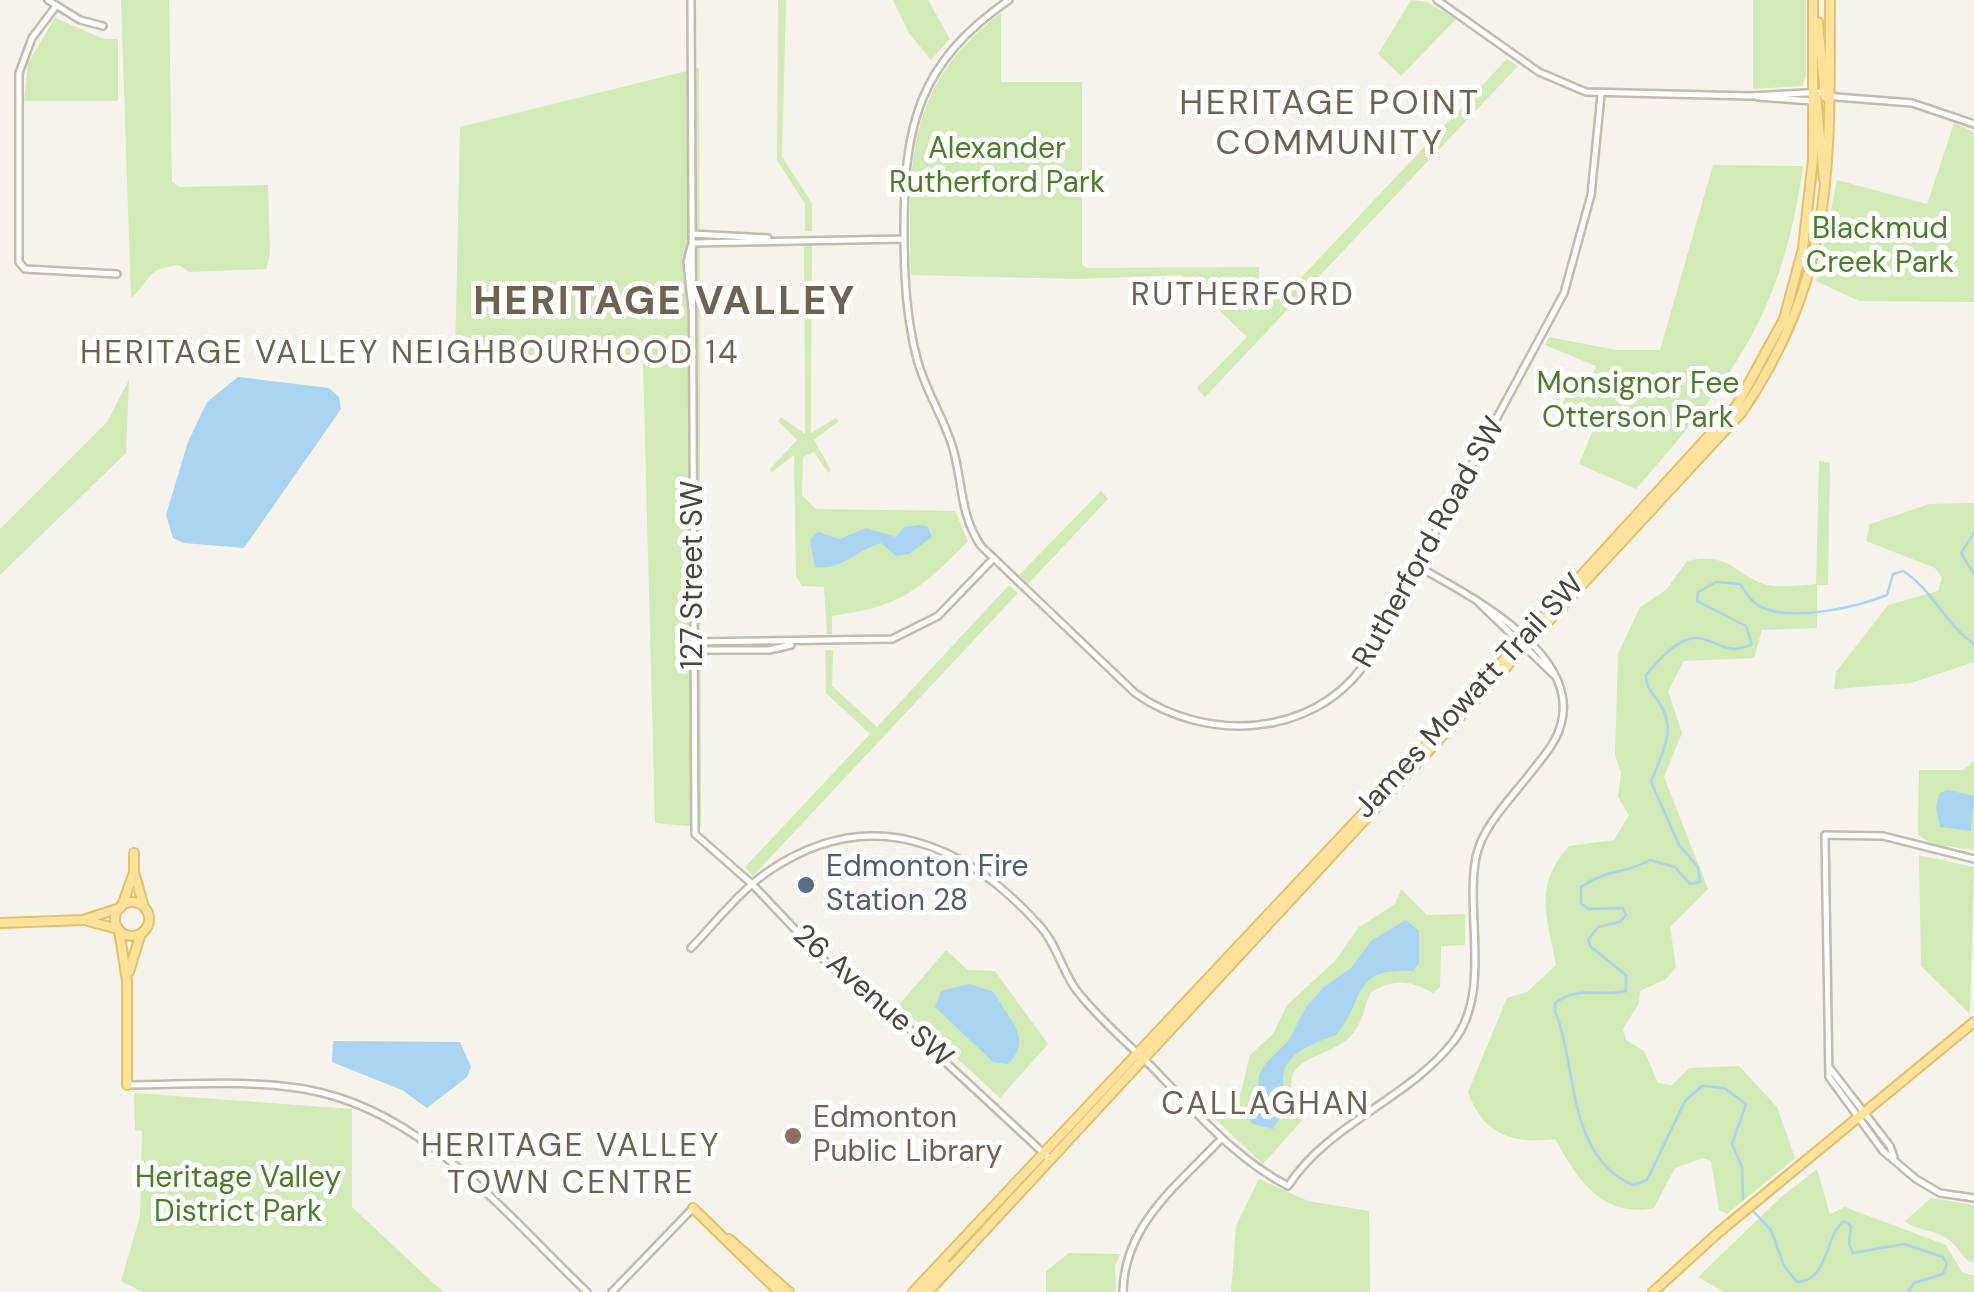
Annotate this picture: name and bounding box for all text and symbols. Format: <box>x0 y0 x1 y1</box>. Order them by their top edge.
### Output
district label: HERITAGE POINT COMMUNITY <box>1179 84 1481 166</box>
park label: Alexander Rutherford Park <box>889 132 1105 202</box>
park label: Blackmud Creek Park <box>1806 212 1954 282</box>
district label: RUTHERFORD <box>1131 278 1355 316</box>
district label: HERITAGE VALLEY <box>473 280 857 328</box>
district label: HERITAGE VALLEY NEIGHBOURHOOD 14 <box>80 336 740 374</box>
park label: Monsignor Fee Otterson Park <box>1537 367 1739 438</box>
street label: Rutherford Road SW <box>1346 412 1514 674</box>
street label: 127 Street SW <box>676 480 712 670</box>
street label: James Mowatt Trail SW <box>1347 567 1593 827</box>
place label: Edmonton Fire Station 28 <box>826 850 1029 920</box>
marker: Edmonton Fire Station 28 <box>795 874 817 896</box>
street label: 26 Avenue SW <box>785 918 959 1076</box>
district label: CALLAGHAN <box>1161 1087 1371 1125</box>
place label: Edmonton Public Library <box>813 1101 1002 1172</box>
marker: Edmonton Public Library <box>782 1125 804 1147</box>
district label: HERITAGE VALLEY TOWN CENTRE <box>421 1129 721 1204</box>
park label: Heritage Valley District Park <box>135 1161 341 1232</box>

